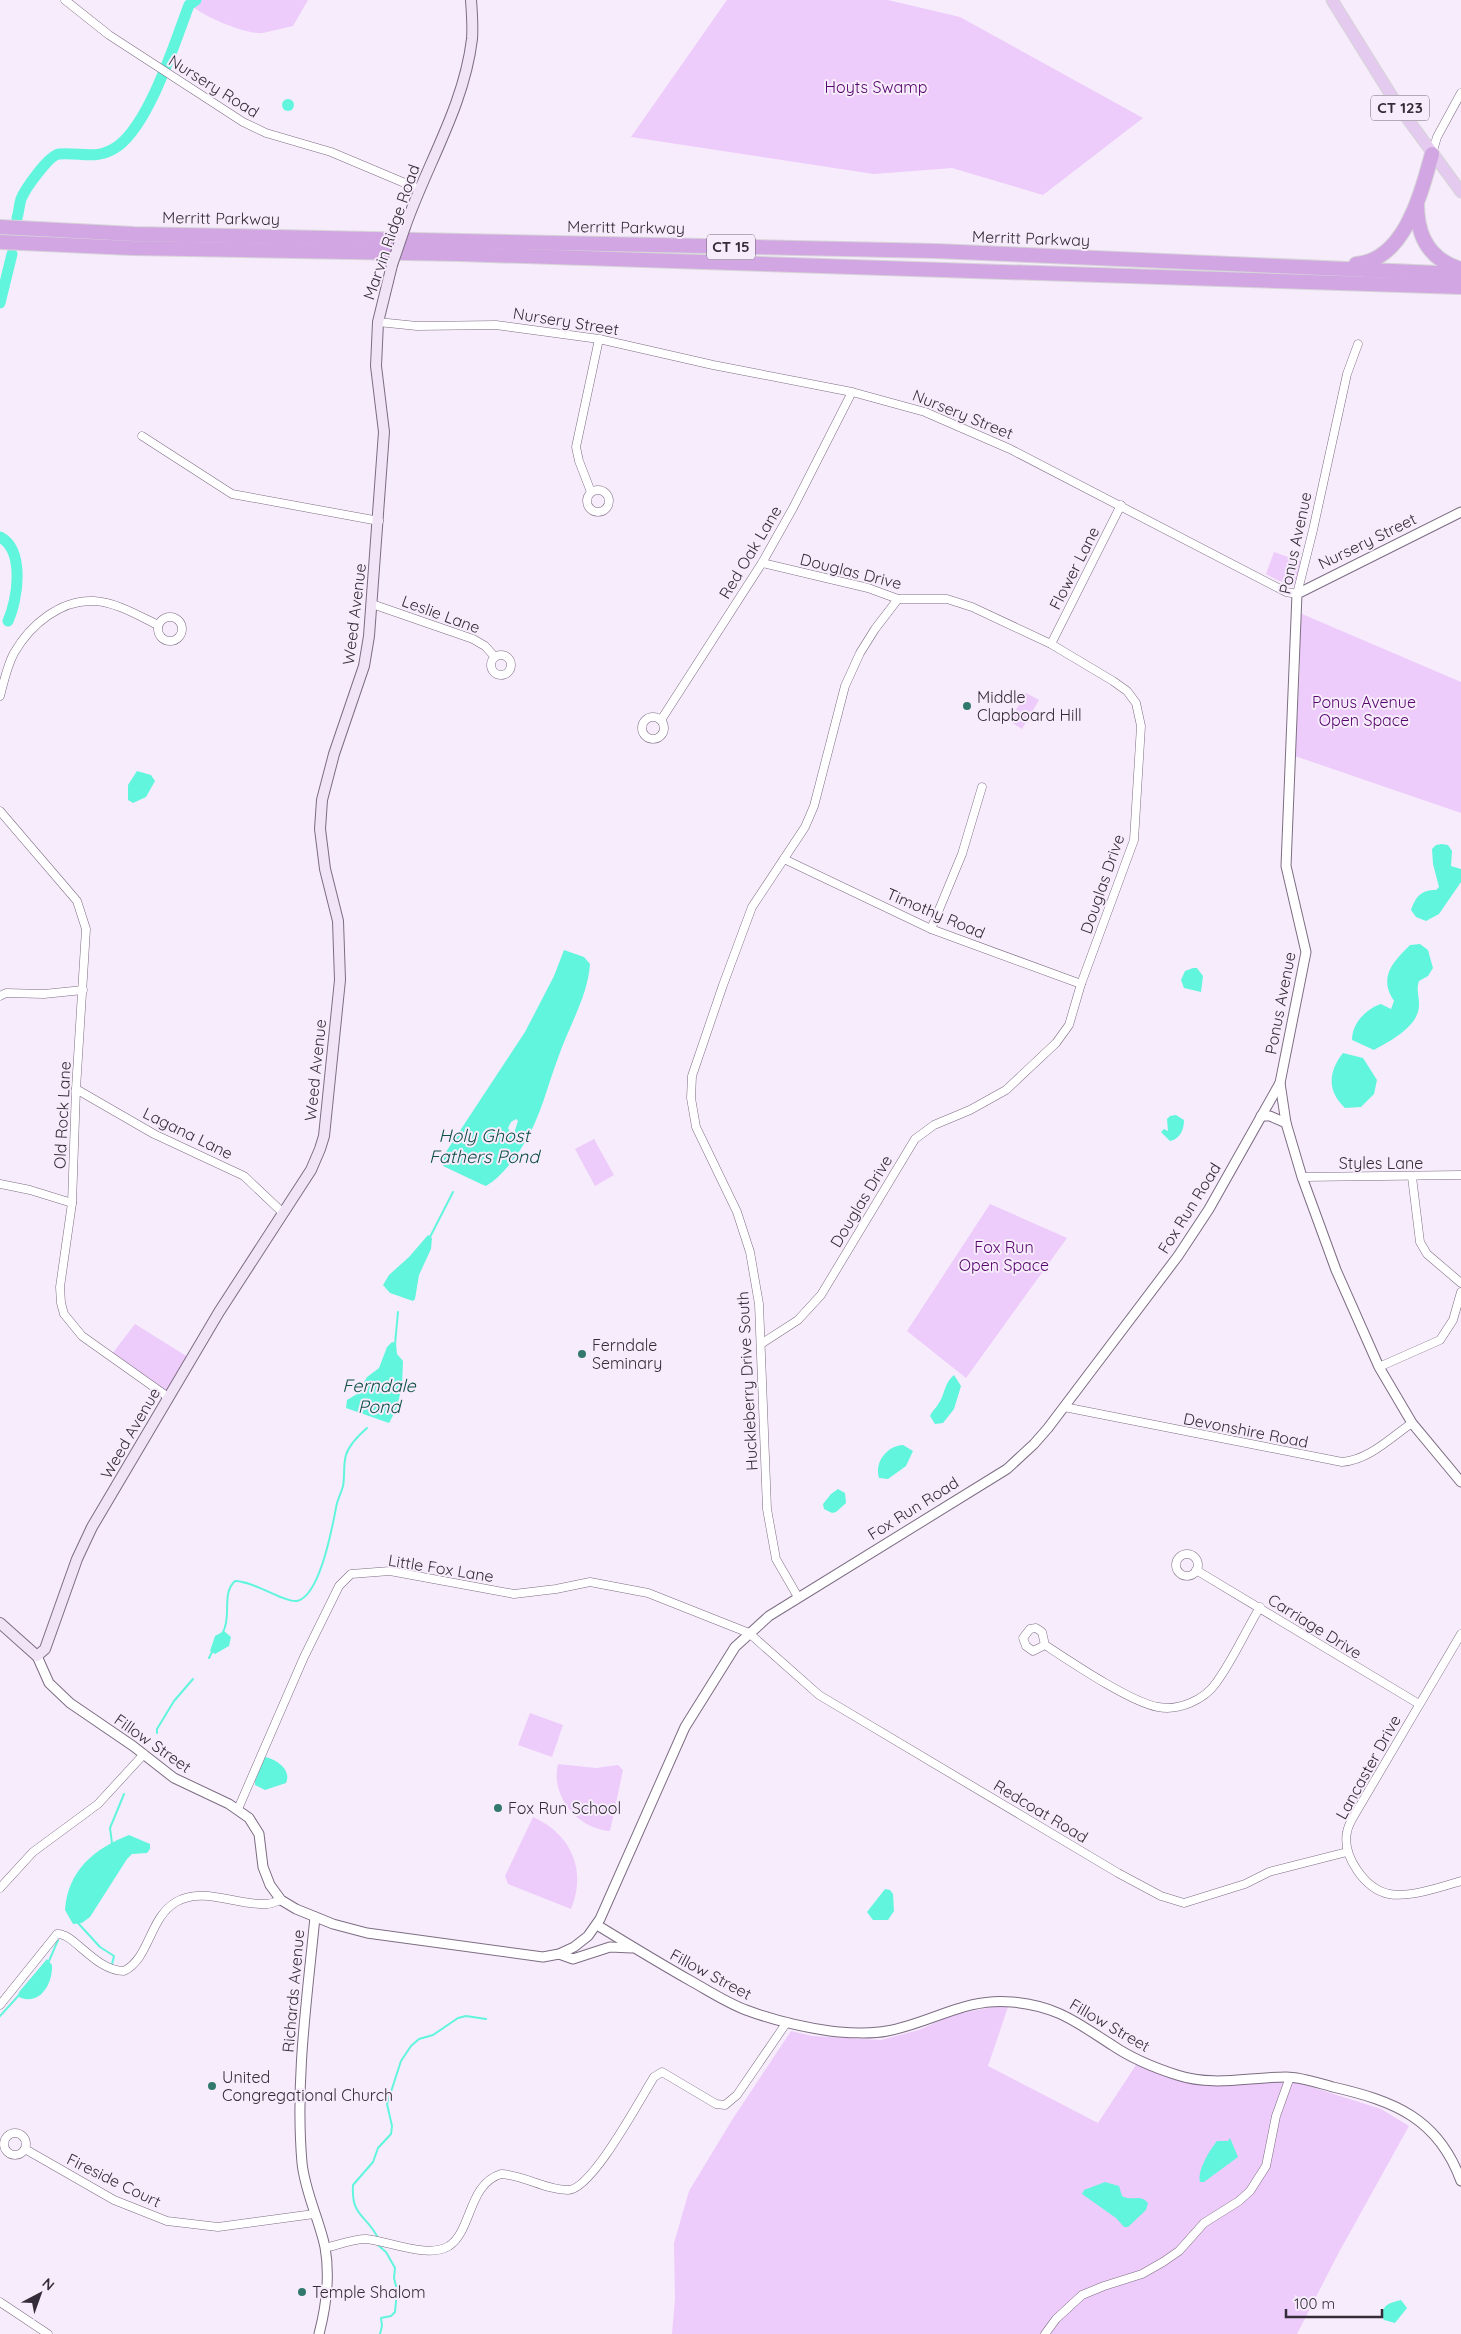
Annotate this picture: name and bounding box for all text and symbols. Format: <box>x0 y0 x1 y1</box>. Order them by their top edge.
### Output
street label: Nursery Road <box>165 50 263 122</box>
park label: Hoyts Swamp <box>825 77 927 97</box>
road number: CT 123 <box>1371 96 1429 120</box>
street label: Marvin Ridge Road <box>358 162 424 302</box>
street label: Merritt Parkway <box>162 207 280 229</box>
street label: Merritt Parkway <box>567 216 685 238</box>
street label: Merritt Parkway <box>972 226 1090 250</box>
road number: CT 15 <box>707 234 755 260</box>
street label: Nursery Street <box>512 303 620 339</box>
street label: Nursery Street <box>910 385 1016 443</box>
street label: Ponus Avenue <box>1274 490 1316 596</box>
street label: Red Oak Lane <box>714 502 786 602</box>
street label: Nursery Street <box>1315 509 1419 573</box>
street label: Flower Lane <box>1045 523 1103 613</box>
street label: Douglas Drive <box>798 549 904 593</box>
street label: Weed Avenue <box>338 562 370 666</box>
street label: Leslie Lane <box>399 591 483 637</box>
place label: Middle Clapboard Hill <box>977 687 1082 725</box>
park label: Ponus Avenue Open Space <box>1312 692 1416 730</box>
marker: Middle Clapboard Hill <box>961 700 973 712</box>
street label: Douglas Drive <box>1076 832 1128 936</box>
street label: Timothy Road <box>884 883 988 943</box>
street label: Ponus Avenue <box>1260 950 1300 1056</box>
street label: Weed Avenue <box>300 1018 330 1122</box>
street label: Old Rock Lane <box>49 1061 75 1169</box>
street label: Lagana Lane <box>140 1103 236 1163</box>
water label: Holy Ghost Fathers Pond <box>429 1124 541 1168</box>
street label: Douglas Drive <box>826 1151 896 1251</box>
street label: Styles Lane <box>1339 1153 1423 1173</box>
street label: Fox Run Road <box>1153 1159 1225 1257</box>
park label: Fox Run Open Space <box>959 1237 1049 1275</box>
street label: Huckleberry Drive South <box>732 1291 762 1471</box>
place label: Ferndale Seminary <box>592 1335 662 1373</box>
marker: Ferndale Seminary <box>576 1348 588 1360</box>
water label: Ferndale Pond <box>342 1374 417 1418</box>
street label: Weed Avenue <box>96 1384 164 1482</box>
street label: Devonshire Road <box>1182 1408 1310 1452</box>
street label: Fox Run Road <box>864 1472 962 1544</box>
street label: Little Fox Lane <box>387 1550 495 1586</box>
street label: Carriage Drive <box>1264 1589 1366 1663</box>
street label: Fillow Street <box>111 1709 195 1777</box>
street label: Lancaster Drive <box>1331 1711 1405 1823</box>
street label: Redcoat Road <box>990 1775 1092 1847</box>
place label: Fox Run School <box>508 1798 621 1818</box>
marker: Fox Run School <box>492 1802 504 1814</box>
street label: Richards Avenue <box>278 1929 308 2053</box>
street label: Fillow Street <box>667 1944 755 2004</box>
street label: Fillow Street <box>1066 1994 1154 2056</box>
place label: United Congregational Church <box>222 2067 393 2105</box>
marker: United Congregational Church <box>206 2080 218 2092</box>
street label: Fireside Court <box>64 2149 164 2211</box>
north arrow <box>15 2269 65 2319</box>
text: N <box>39 2274 58 2294</box>
place label: Temple Shalom <box>312 2282 426 2302</box>
marker: Temple Shalom <box>296 2286 308 2298</box>
scale bar <box>1286 2286 1382 2318</box>
text: 100 m <box>1294 2294 1335 2313</box>

